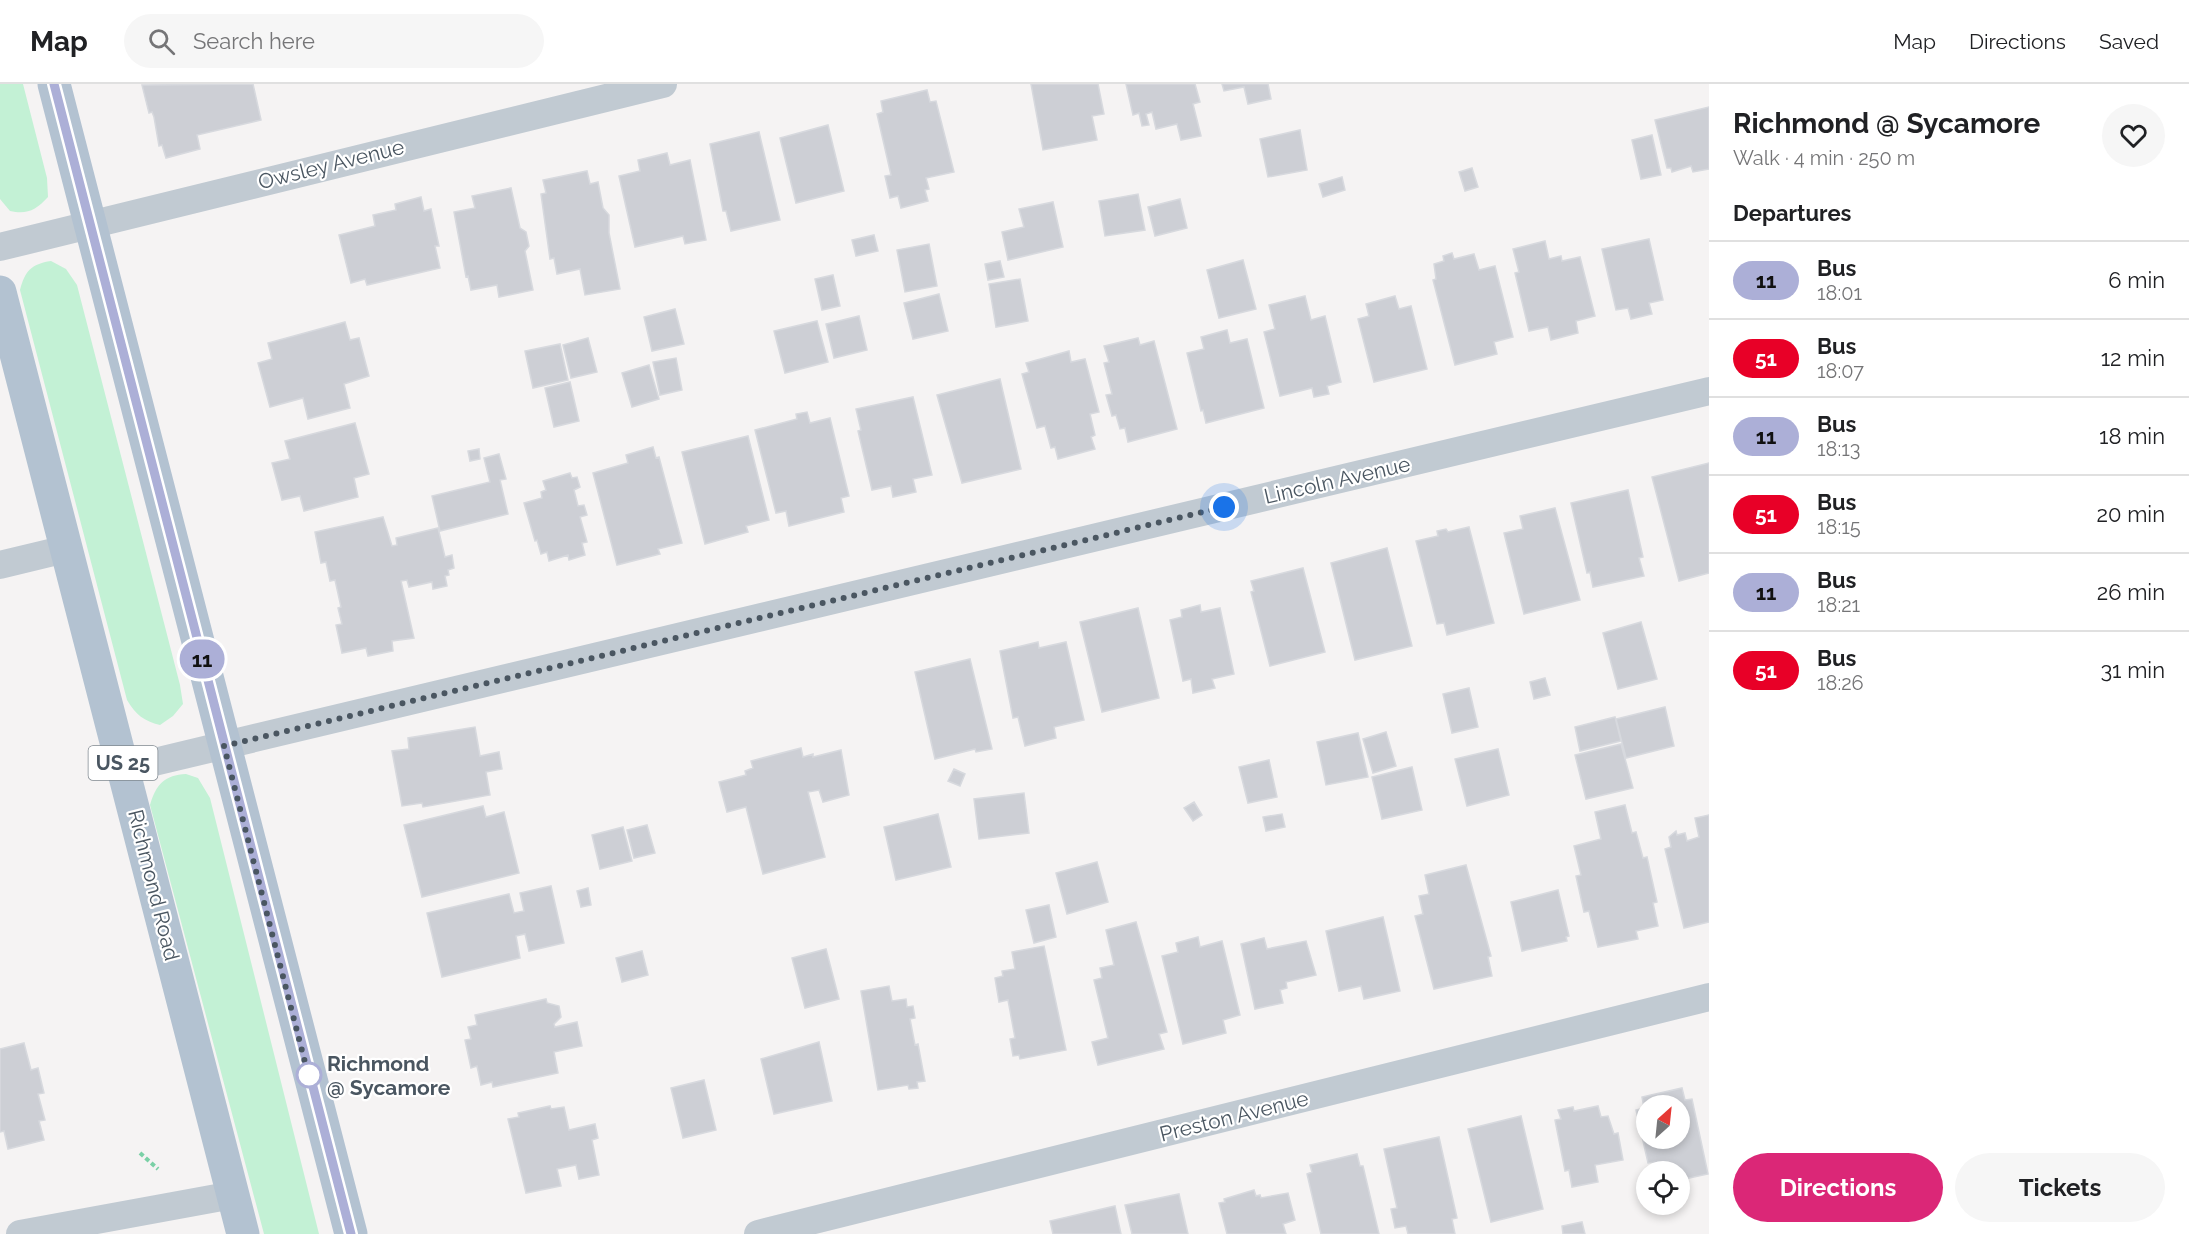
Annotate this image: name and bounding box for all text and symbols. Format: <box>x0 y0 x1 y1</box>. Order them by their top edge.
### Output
search box <box>124 14 544 68</box>
text: Map <box>30 25 88 58</box>
icon: search <box>145 25 178 58</box>
text: Search here <box>193 28 315 54</box>
text: Map <box>1893 29 1936 54</box>
text: Directions <box>1969 29 2066 54</box>
text: Saved <box>2099 29 2159 54</box>
button: heart <box>2102 104 2165 167</box>
text: Richmond @ Sycamore <box>1733 107 2040 140</box>
street label: Owsley Avenue <box>255 134 407 194</box>
text: Walk · 4 min · 250 m <box>1733 146 1915 170</box>
text: Departures <box>1733 200 1851 226</box>
text: Bus <box>1817 255 1856 281</box>
text: 6 min <box>2108 267 2165 293</box>
text: 11 <box>1756 268 1776 293</box>
text: 18:01 <box>1817 281 1862 305</box>
text: Bus <box>1817 333 1856 359</box>
text: 12 min <box>2101 345 2165 371</box>
text: 51 <box>1755 346 1777 371</box>
text: 18:07 <box>1817 359 1864 383</box>
text: Bus <box>1817 411 1856 437</box>
text: 18 min <box>2099 423 2165 449</box>
text: 11 <box>1756 424 1776 449</box>
text: 18:13 <box>1817 437 1860 461</box>
street label: Lincoln Avenue <box>1261 451 1413 509</box>
text: Bus <box>1817 489 1856 515</box>
your location <box>1209 492 1239 522</box>
text: 20 min <box>2097 501 2165 527</box>
text: 51 <box>1755 502 1777 527</box>
text: 18:15 <box>1817 515 1861 539</box>
text: Bus <box>1817 567 1856 593</box>
text: 26 min <box>2097 579 2165 605</box>
text: 11 <box>1756 580 1776 605</box>
text: 18:21 <box>1817 593 1860 617</box>
line badge: 11 <box>175 640 229 678</box>
text: Bus <box>1817 645 1856 671</box>
text: 11 <box>192 647 212 672</box>
text: 31 min <box>2100 657 2165 683</box>
text: 51 <box>1755 658 1777 683</box>
text: 18:26 <box>1817 671 1864 695</box>
road number: US 25 <box>88 746 158 780</box>
street label: Richmond Road <box>123 807 185 963</box>
place label: Richmond @ Sycamore <box>327 1051 451 1100</box>
marker: Richmond @ Sycamore <box>296 1062 322 1088</box>
street label: Preston Avenue <box>1157 1085 1311 1147</box>
north arrow <box>1636 1095 1690 1149</box>
map controls <box>1636 1095 1690 1215</box>
button: Directions <box>1733 1153 1943 1222</box>
button: Tickets <box>1955 1153 2165 1222</box>
button: locate <box>1636 1161 1690 1215</box>

